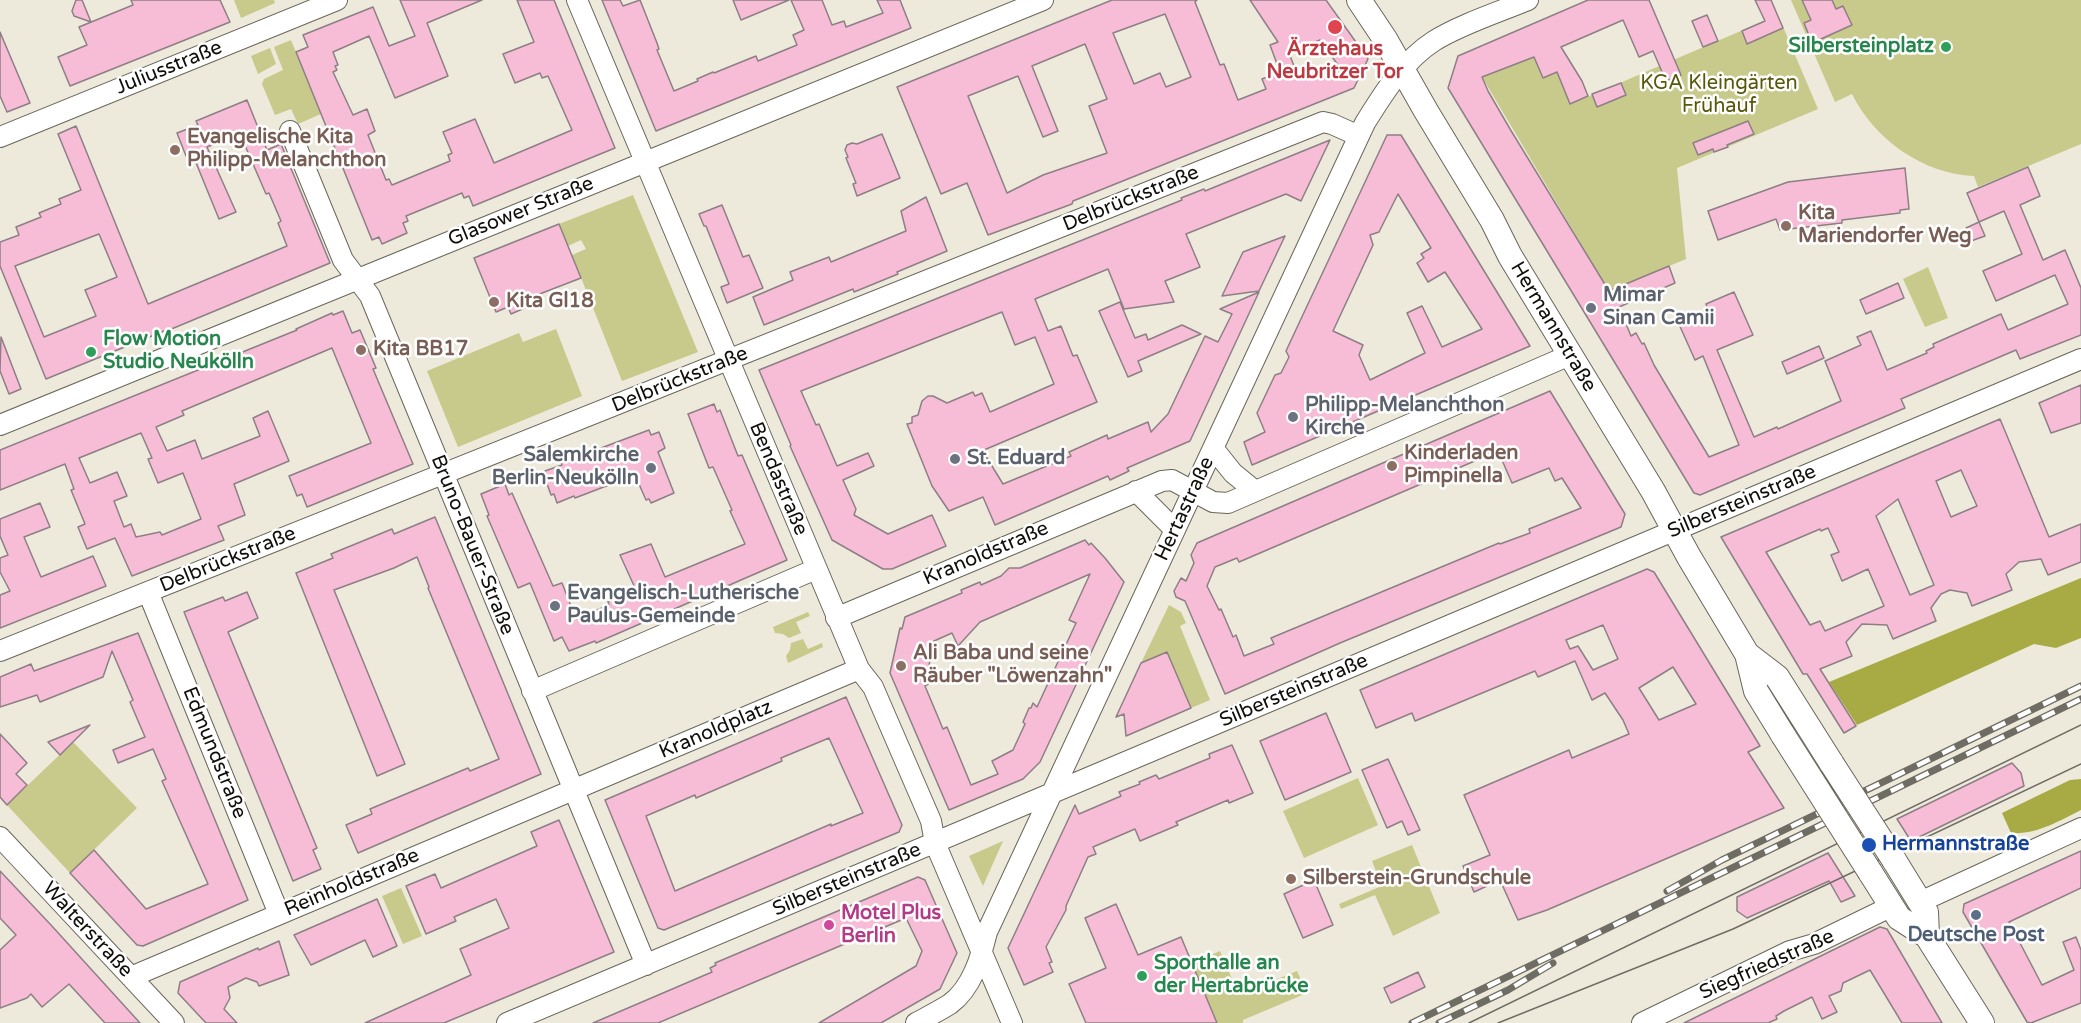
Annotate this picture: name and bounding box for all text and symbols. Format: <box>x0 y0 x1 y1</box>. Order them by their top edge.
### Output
marker: Ärztehaus Neubritzer Tor <box>1326 18 1344 36</box>
place label: Silbersteinplatz <box>1789 35 1934 59</box>
street label: Juliusstraße <box>112 36 226 100</box>
place label: Ärztehaus Neubritzer Tor <box>1266 38 1404 85</box>
marker: Silbersteinplatz <box>1939 40 1953 54</box>
park label: KGA Kleingärten Frühauf <box>1640 72 1798 119</box>
place label: Evangelische Kita Philipp-Melanchthon <box>187 126 386 173</box>
marker: Evangelische Kita Philipp-Melanchthon <box>168 143 182 157</box>
street label: Delbrückstraße <box>1060 161 1202 237</box>
street label: Glasower Straße <box>445 172 597 252</box>
place label: Kita Mariendorfer Weg <box>1798 202 1972 249</box>
marker: Kita Mariendorfer Weg <box>1779 219 1793 233</box>
street label: Hermannstraße <box>1505 258 1601 396</box>
place label: Mimar Sinan Camii <box>1603 284 1714 331</box>
place label: Kita Gl18 <box>506 290 594 314</box>
marker: Kita Gl18 <box>487 295 501 309</box>
marker: Mimar Sinan Camii <box>1584 301 1598 315</box>
place label: Flow Motion Studio Neukölln <box>103 328 254 375</box>
place label: Kita BB17 <box>373 338 468 362</box>
street label: Delbrückstraße <box>609 342 751 418</box>
marker: Kita BB17 <box>354 343 368 357</box>
marker: Flow Motion Studio Neukölln <box>84 345 98 359</box>
place label: Philipp-Melanchthon Kirche <box>1305 394 1504 441</box>
marker: Philipp-Melanchthon Kirche <box>1286 410 1300 424</box>
street label: Bendastraße <box>743 419 813 539</box>
place label: Kinderladen Pimpinella <box>1404 442 1518 489</box>
place label: Salemkirche Berlin-Neukölln <box>492 444 639 491</box>
place label: St. Eduard <box>967 447 1065 471</box>
street label: Bruno-Bauer-Straße <box>425 452 519 638</box>
marker: St. Eduard <box>948 452 962 466</box>
street label: Hertastraße <box>1150 453 1220 565</box>
marker: Kinderladen Pimpinella <box>1385 459 1399 473</box>
street label: Silbersteinstraße <box>1664 460 1820 544</box>
marker: Salemkirche Berlin-Neukölln <box>644 461 658 475</box>
street label: Kranoldstraße <box>920 517 1052 591</box>
street label: Delbrückstraße <box>157 522 299 598</box>
place label: Evangelisch-Lutherische Paulus-Gemeinde <box>567 582 799 629</box>
marker: Evangelisch-Lutherische Paulus-Gemeinde <box>548 599 562 613</box>
place label: Ali Baba und seine Räuber "Löwenzahn" <box>913 642 1112 689</box>
street label: Silbersteinstraße <box>1216 649 1372 733</box>
marker: Ali Baba und seine Räuber "Löwenzahn" <box>894 659 908 673</box>
street label: Edmundstraße <box>177 684 251 822</box>
street label: Kranoldplatz <box>656 695 776 765</box>
place label: Hermannstraße <box>1882 833 2029 857</box>
marker: Hermannstraße <box>1860 836 1878 854</box>
street label: Silbersteinstraße <box>769 838 925 922</box>
street label: Reinholdstraße <box>281 844 423 922</box>
place label: Silberstein-Grundschule <box>1303 867 1531 891</box>
marker: Silberstein-Grundschule <box>1284 872 1298 886</box>
street label: Walterstraße <box>37 877 137 983</box>
place label: Motel Plus Berlin <box>841 902 941 949</box>
marker: Deutsche Post <box>1969 908 1983 922</box>
marker: Motel Plus Berlin <box>822 918 836 932</box>
place label: Deutsche Post <box>1907 924 2045 948</box>
street label: Siegfriedstraße <box>1696 925 1838 1005</box>
place label: Sporthalle an der Hertabrücke <box>1154 952 1309 999</box>
marker: Sporthalle an der Hertabrücke <box>1135 969 1149 983</box>

